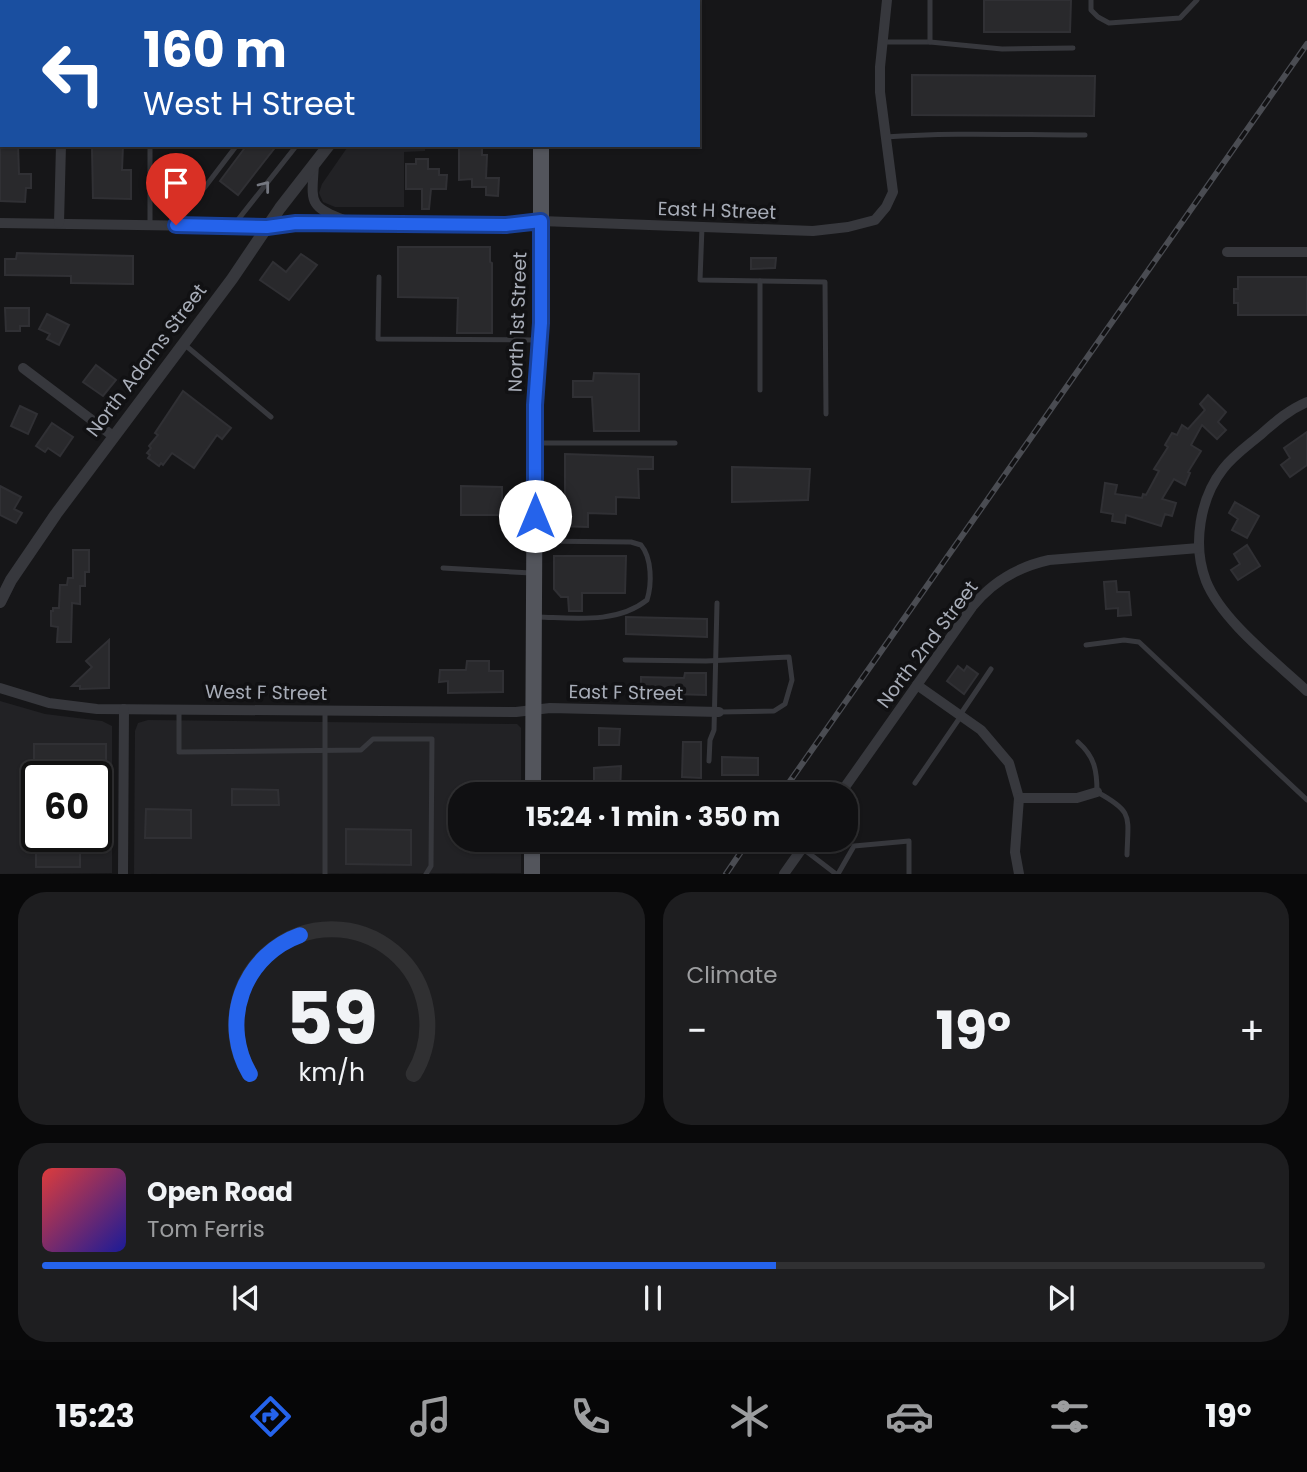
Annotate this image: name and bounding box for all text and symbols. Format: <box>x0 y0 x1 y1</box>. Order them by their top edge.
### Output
text: 160 m <box>143 16 287 84</box>
icon: left <box>28 28 119 119</box>
text: West H Street <box>143 81 355 126</box>
pin <box>146 153 206 225</box>
icon: arrive <box>157 164 195 202</box>
one-way arrow <box>257 181 270 194</box>
street label: East H Street <box>657 195 777 226</box>
street label: North 1st Street <box>502 251 533 393</box>
street label: North Adams Street <box>80 278 213 442</box>
position arrow <box>498 479 572 553</box>
street label: North 2nd Street <box>870 575 984 714</box>
street label: West F Street <box>205 678 328 707</box>
street label: East F Street <box>568 678 684 707</box>
speed limit sign: 60 <box>21 761 112 852</box>
text: 15:24 · 1 min · 350 m <box>526 799 780 835</box>
text: Climate <box>687 959 777 991</box>
text: 59 <box>285 969 377 1070</box>
text: 19° <box>935 994 1011 1067</box>
text: − <box>687 1004 707 1057</box>
text: + <box>1239 1004 1265 1057</box>
text: km/h <box>298 1055 365 1090</box>
text: Open Road <box>147 1174 293 1210</box>
text: Tom Ferris <box>147 1213 265 1245</box>
icon: previous <box>227 1279 265 1317</box>
icon: pause <box>634 1279 672 1317</box>
icon: next <box>1042 1279 1080 1317</box>
icon: directions <box>246 1392 295 1441</box>
icon: music <box>406 1392 455 1441</box>
icon: phone <box>566 1392 615 1441</box>
icon: climate <box>725 1392 774 1441</box>
icon: car <box>885 1392 934 1441</box>
icon: filters <box>1045 1392 1094 1441</box>
text: 15:23 <box>55 1393 135 1438</box>
text: 19° <box>1205 1393 1252 1438</box>

